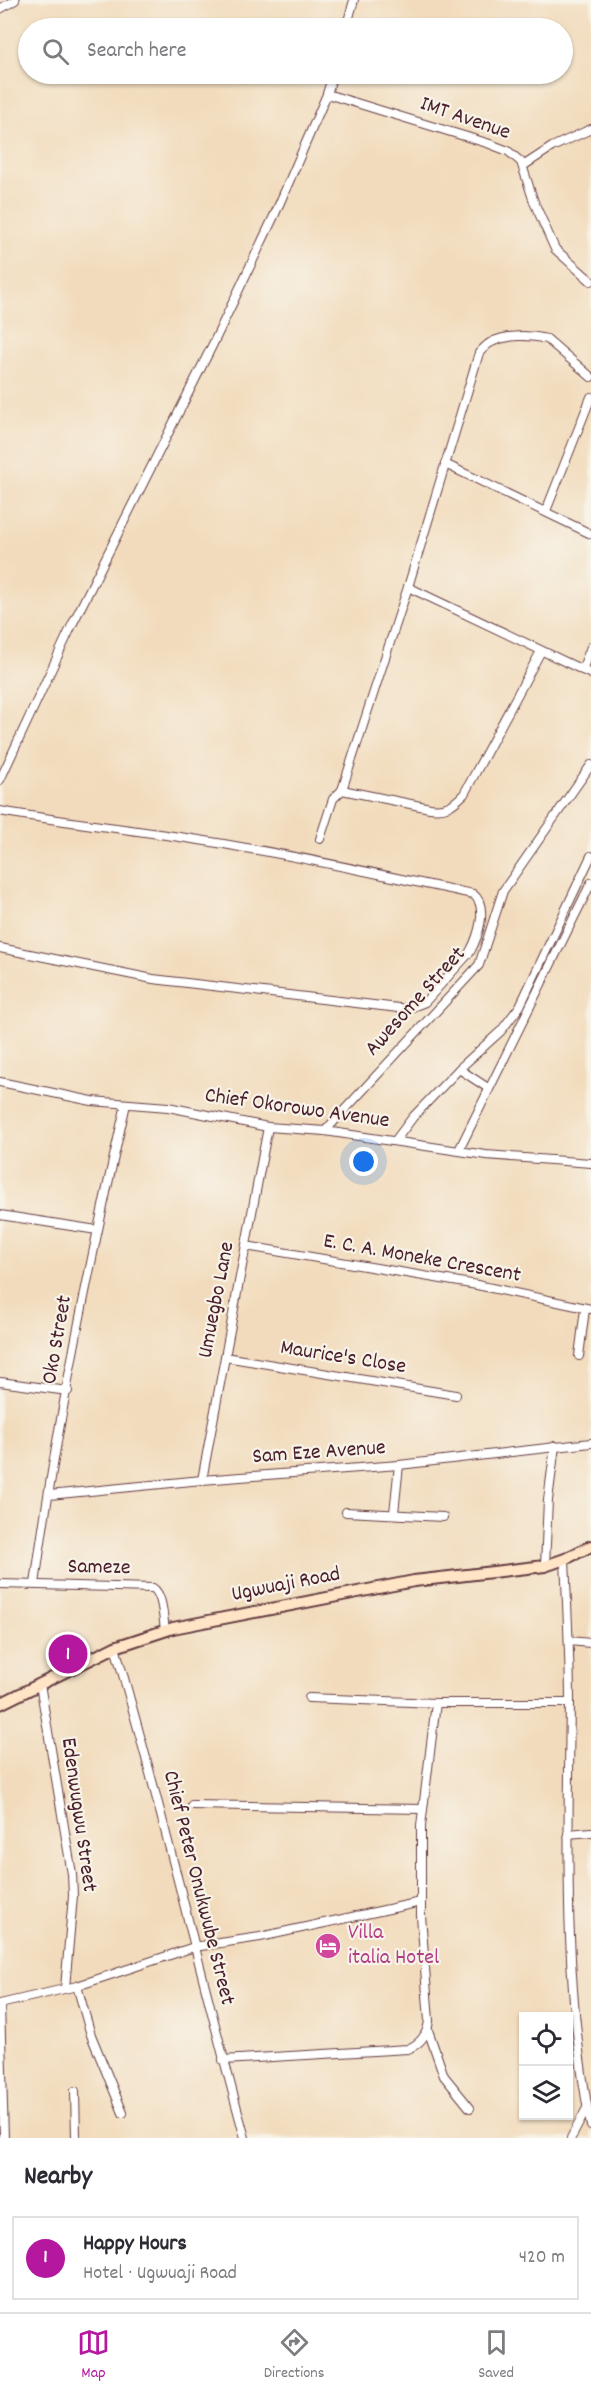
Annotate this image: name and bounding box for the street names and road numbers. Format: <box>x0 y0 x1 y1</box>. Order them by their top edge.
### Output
street label: IMT Avenue <box>416 89 514 149</box>
street label: Awesome Street <box>358 940 474 1064</box>
street label: Chief Okorowo Avenue <box>203 1081 391 1137</box>
street label: E. C. A. Moneke Crescent <box>321 1226 523 1292</box>
street label: Umuegbo Lane <box>191 1239 243 1361</box>
street label: Oko Street <box>35 1293 81 1387</box>
street label: Maurice's Close <box>278 1333 408 1383</box>
street label: Sam Eze Avenue <box>251 1433 387 1473</box>
street label: Sameze <box>67 1552 131 1584</box>
street label: Ugwuaji Road <box>229 1559 343 1611</box>
street label: Edenwugwu Street <box>52 1736 104 1894</box>
street label: Chief Peter Onukwube Street <box>154 1767 242 2009</box>

